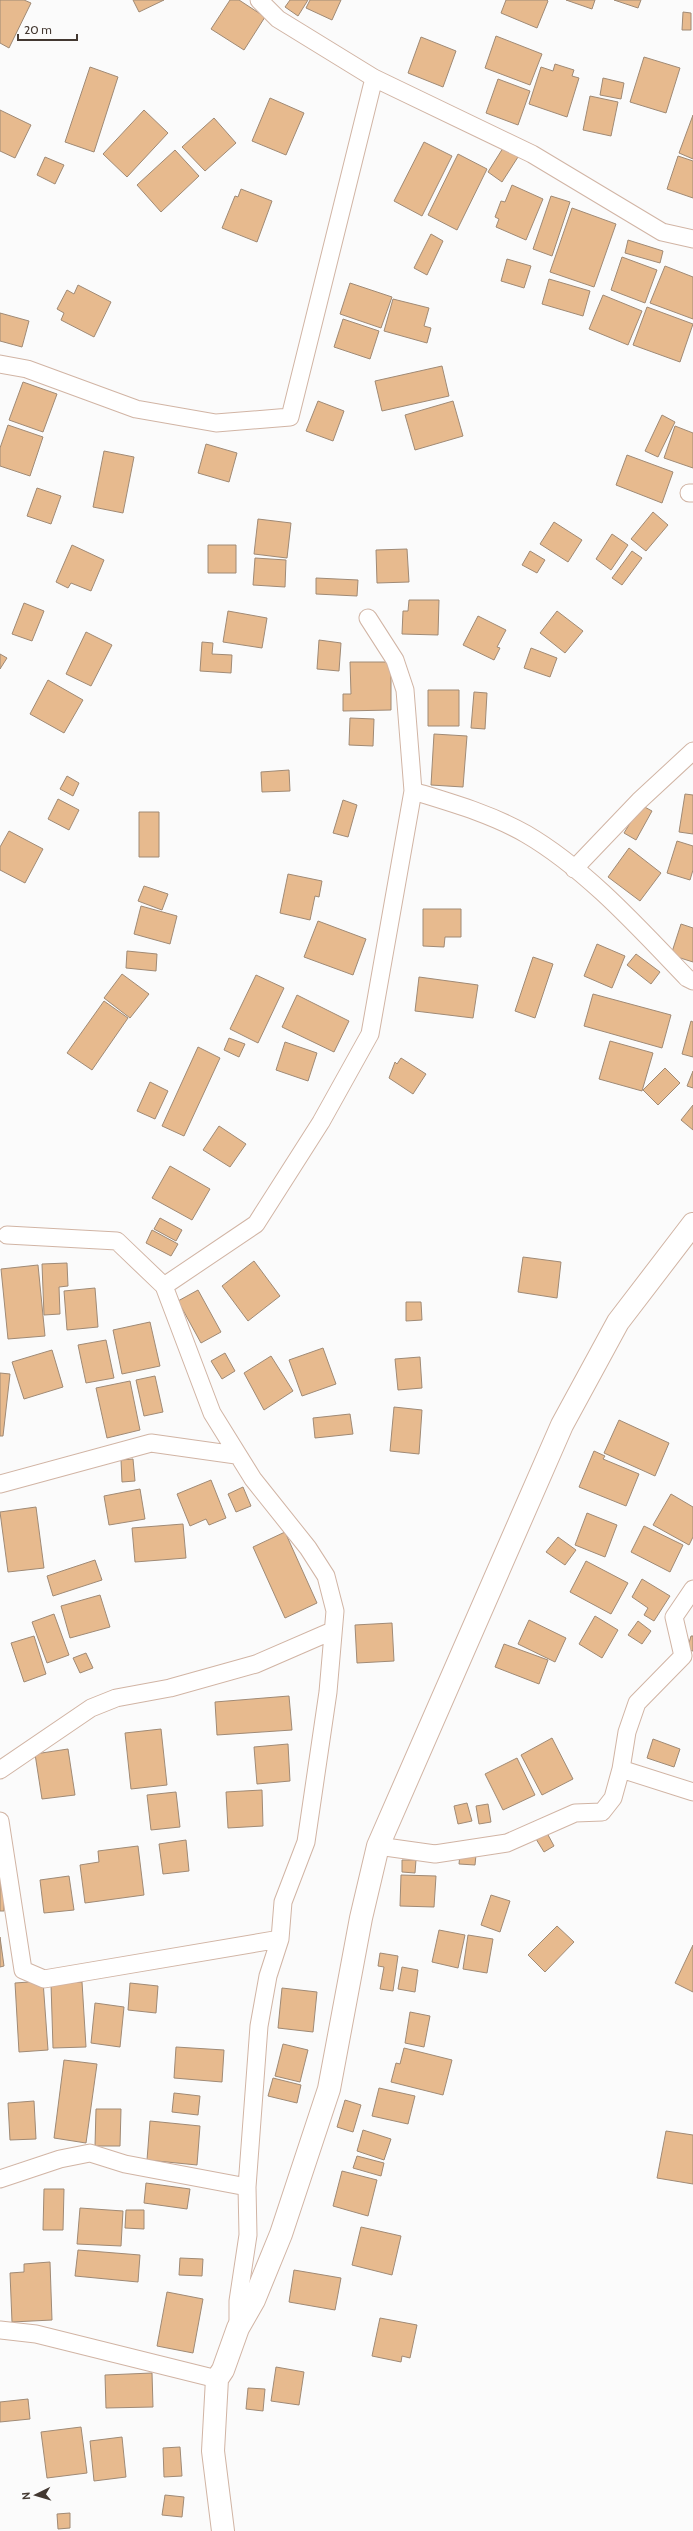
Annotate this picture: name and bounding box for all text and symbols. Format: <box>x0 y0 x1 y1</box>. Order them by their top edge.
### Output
scale bar <box>18 16 77 42</box>
text: 20 m <box>24 22 52 37</box>
north arrow <box>16 2475 56 2515</box>
text: N <box>19 2491 33 2500</box>

